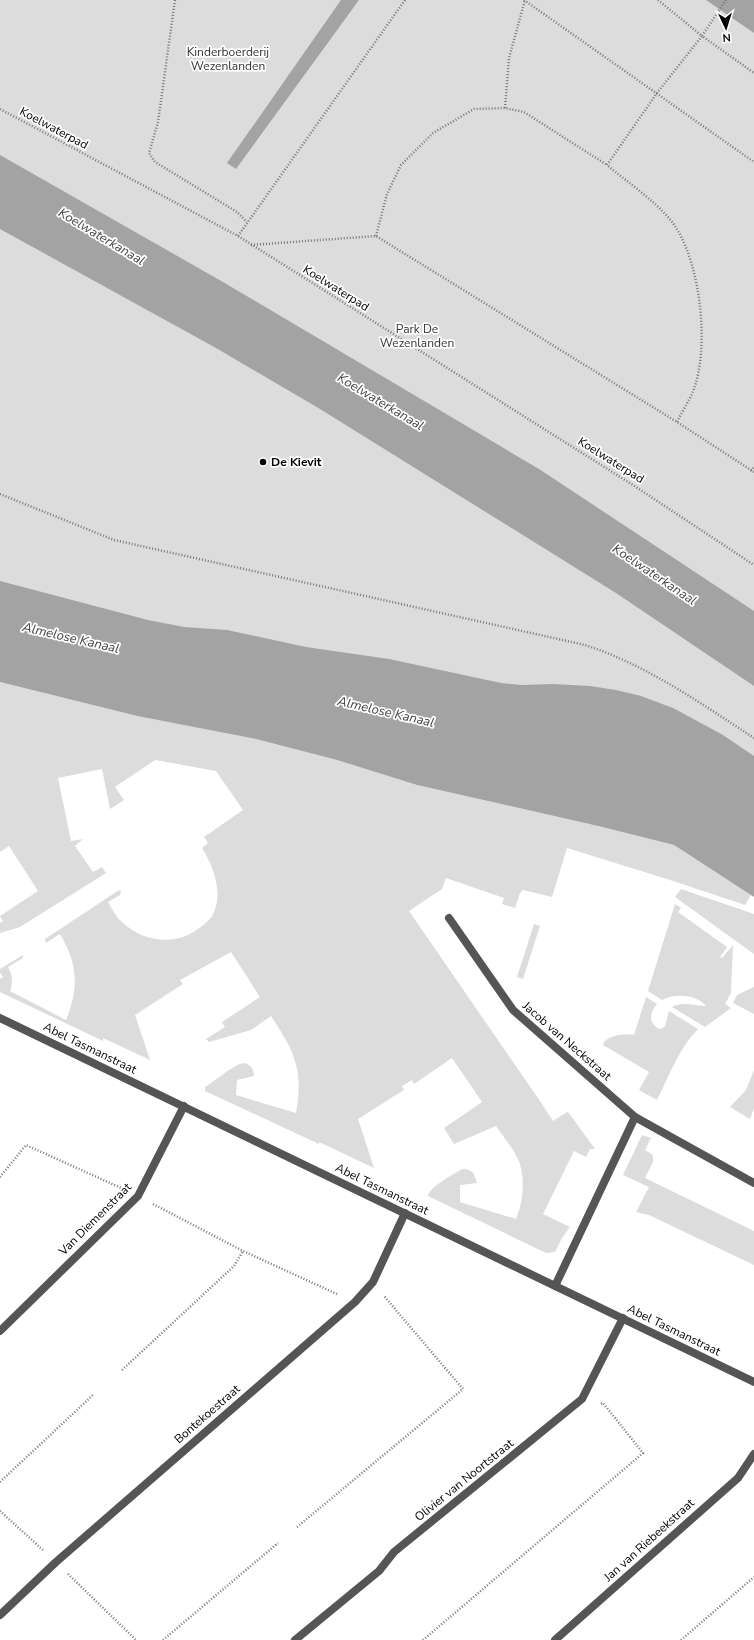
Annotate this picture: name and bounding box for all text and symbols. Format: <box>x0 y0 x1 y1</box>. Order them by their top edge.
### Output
north arrow <box>706 8 746 48</box>
text: N <box>722 30 731 45</box>
park label: Kinderboerderij Wezenlanden <box>187 44 269 74</box>
street label: Koelwaterpad <box>17 103 91 153</box>
water label: Koelwaterkanaal <box>55 204 148 270</box>
street label: Koelwaterpad <box>300 261 372 315</box>
park label: Park De Wezenlanden <box>380 321 454 351</box>
water label: Koelwaterkanaal <box>334 369 427 435</box>
street label: Koelwaterpad <box>575 433 647 487</box>
place label: De Kievit <box>271 454 322 470</box>
marker: De Kievit <box>258 457 268 467</box>
water label: Koelwaterkanaal <box>609 540 700 610</box>
water label: Almelose Kanaal <box>20 618 121 658</box>
water label: Almelose Kanaal <box>335 692 436 732</box>
street label: Jacob van Neckstraat <box>519 997 615 1084</box>
street label: Abel Tasmanstraat <box>41 1019 140 1078</box>
street label: Abel Tasmanstraat <box>333 1160 432 1219</box>
street label: Van Diemenstraat <box>55 1179 135 1259</box>
street label: Abel Tasmanstraat <box>625 1301 724 1360</box>
street label: Bontekoestraat <box>171 1381 244 1447</box>
street label: Olivier van Noortstraat <box>411 1435 517 1525</box>
street label: Jan van Riebeekstraat <box>600 1495 698 1586</box>

